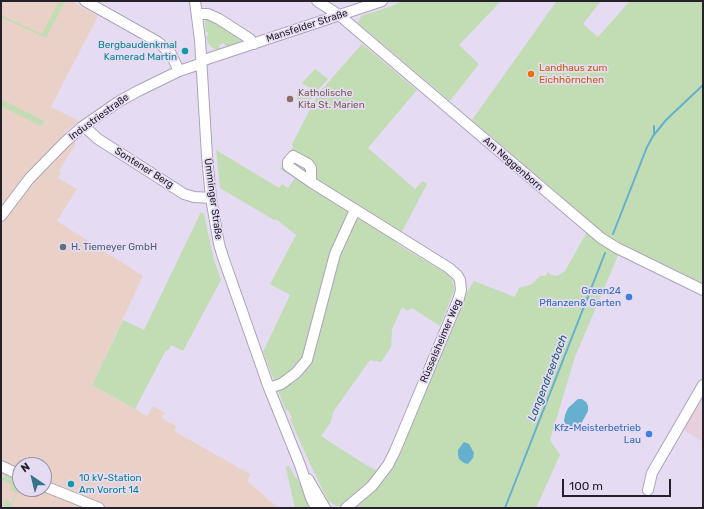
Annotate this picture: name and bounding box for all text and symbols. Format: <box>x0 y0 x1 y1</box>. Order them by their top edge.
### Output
street label: Mansfelder Straße <box>265 7 349 45</box>
place label: Bergbaudenkmal Kamerad Martin <box>98 39 177 62</box>
marker: Bergbaudenkmal Kamerad Martin <box>180 46 190 56</box>
place label: Landhaus zum Eichhörnchen <box>539 62 607 86</box>
marker: Landhaus zum Eichhörnchen <box>526 69 536 79</box>
place label: Katholische Kita St. Marien <box>298 87 365 110</box>
street label: Industriestraße <box>67 91 131 143</box>
marker: Katholische Kita St. Marien <box>285 94 295 104</box>
street label: Am Neggenborn <box>480 135 546 193</box>
street label: Sontener Berg <box>112 145 176 191</box>
street label: Ümminger Straße <box>201 158 225 240</box>
place label: H. Tiemeyer GmbH <box>71 241 157 253</box>
marker: H. Tiemeyer GmbH <box>58 242 68 252</box>
place label: Green24 Pflanzen& Garten <box>539 285 621 308</box>
marker: Green24 Pflanzen& Garten <box>624 292 634 302</box>
street label: Rüsselsheimer Weg <box>418 297 464 385</box>
water label: Langendreerbach <box>525 333 571 423</box>
place label: Kfz-Meisterbetrieb Lau <box>554 422 641 446</box>
marker: Kfz-Meisterbetrieb Lau <box>644 429 654 439</box>
north arrow <box>12 457 52 497</box>
text: N <box>18 460 32 475</box>
scale bar <box>564 471 673 497</box>
place label: 10 kV-Station Am Vorort 14 <box>79 472 142 496</box>
marker: 10 kV-Station Am Vorort 14 <box>66 479 76 489</box>
text: 100 m <box>569 479 603 493</box>

